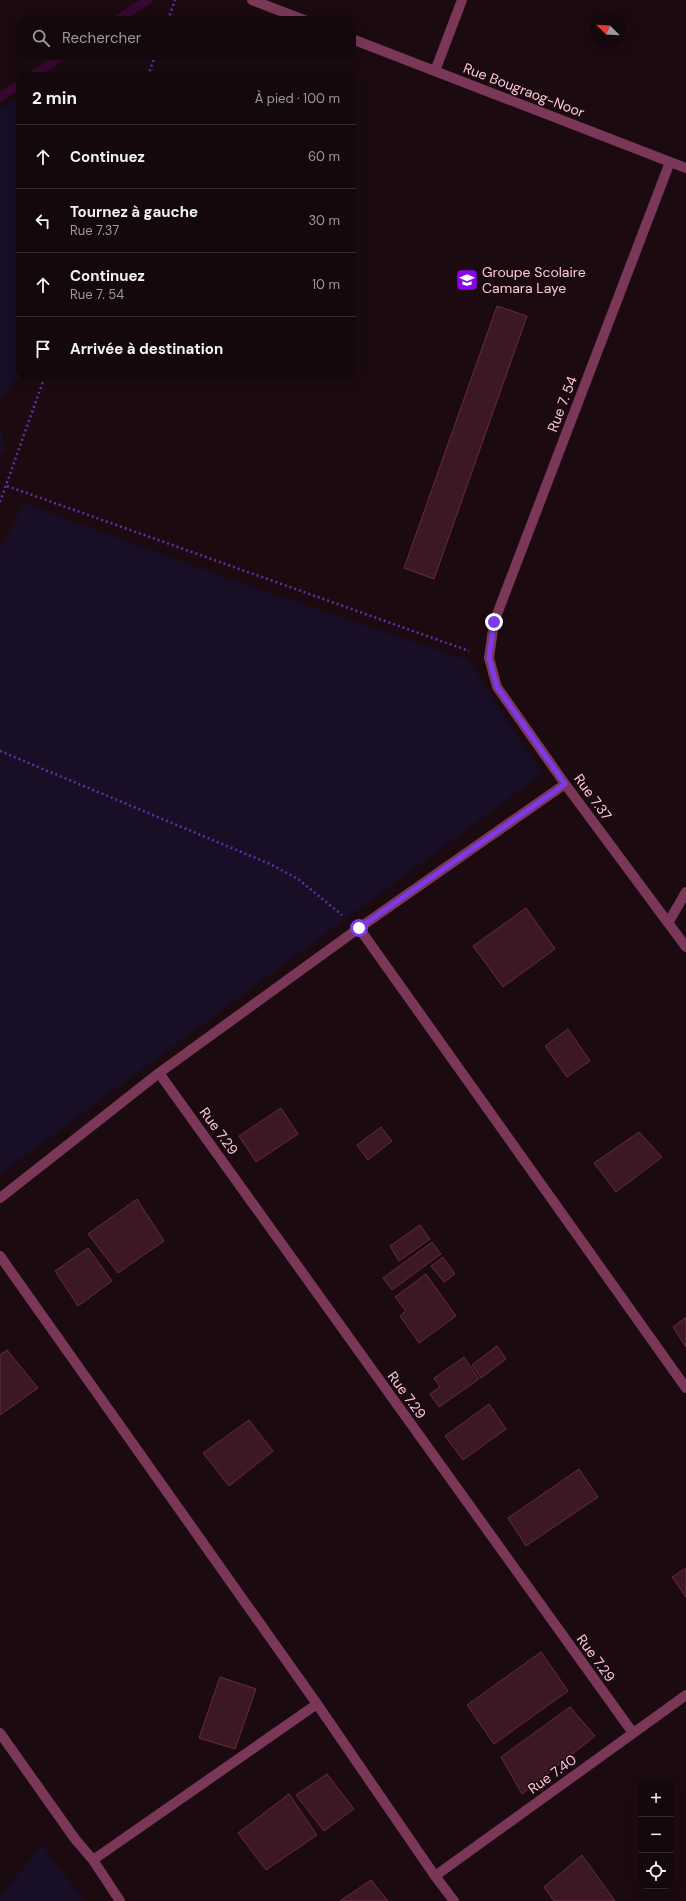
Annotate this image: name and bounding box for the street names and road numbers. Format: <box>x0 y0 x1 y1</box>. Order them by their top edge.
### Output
street label: Rue Bougraog-Noor <box>461 59 587 121</box>
street label: Rue 7. 54 <box>543 373 581 434</box>
street label: Rue 7.37 <box>570 770 616 824</box>
street label: Rue 7.29 <box>196 1104 242 1158</box>
street label: Rue 7.29 <box>384 1368 430 1422</box>
street label: Rue 7.29 <box>573 1631 619 1685</box>
street label: Rue 7.40 <box>524 1750 580 1798</box>

